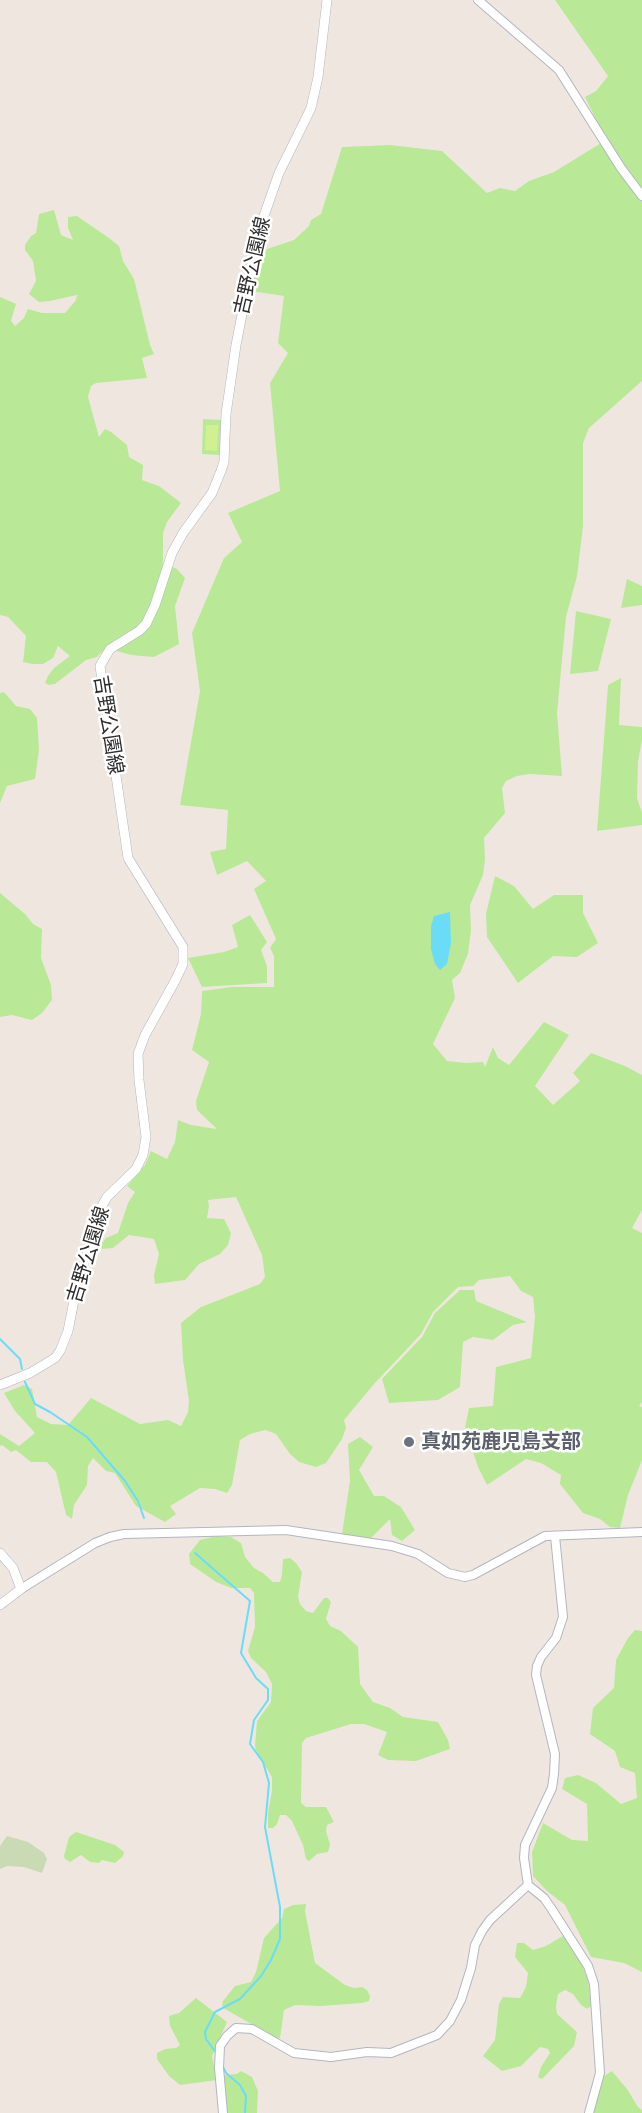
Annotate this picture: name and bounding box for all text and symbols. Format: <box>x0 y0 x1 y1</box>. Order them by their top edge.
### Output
street label: 吉野公園線 <box>230 215 276 317</box>
street label: 吉野公園線 <box>88 674 128 776</box>
street label: 吉野公園線 <box>63 1204 115 1306</box>
place label: 真如苑鹿児島支部 <box>421 1430 581 1454</box>
marker: 真如苑鹿児島支部 <box>402 1435 416 1449</box>

